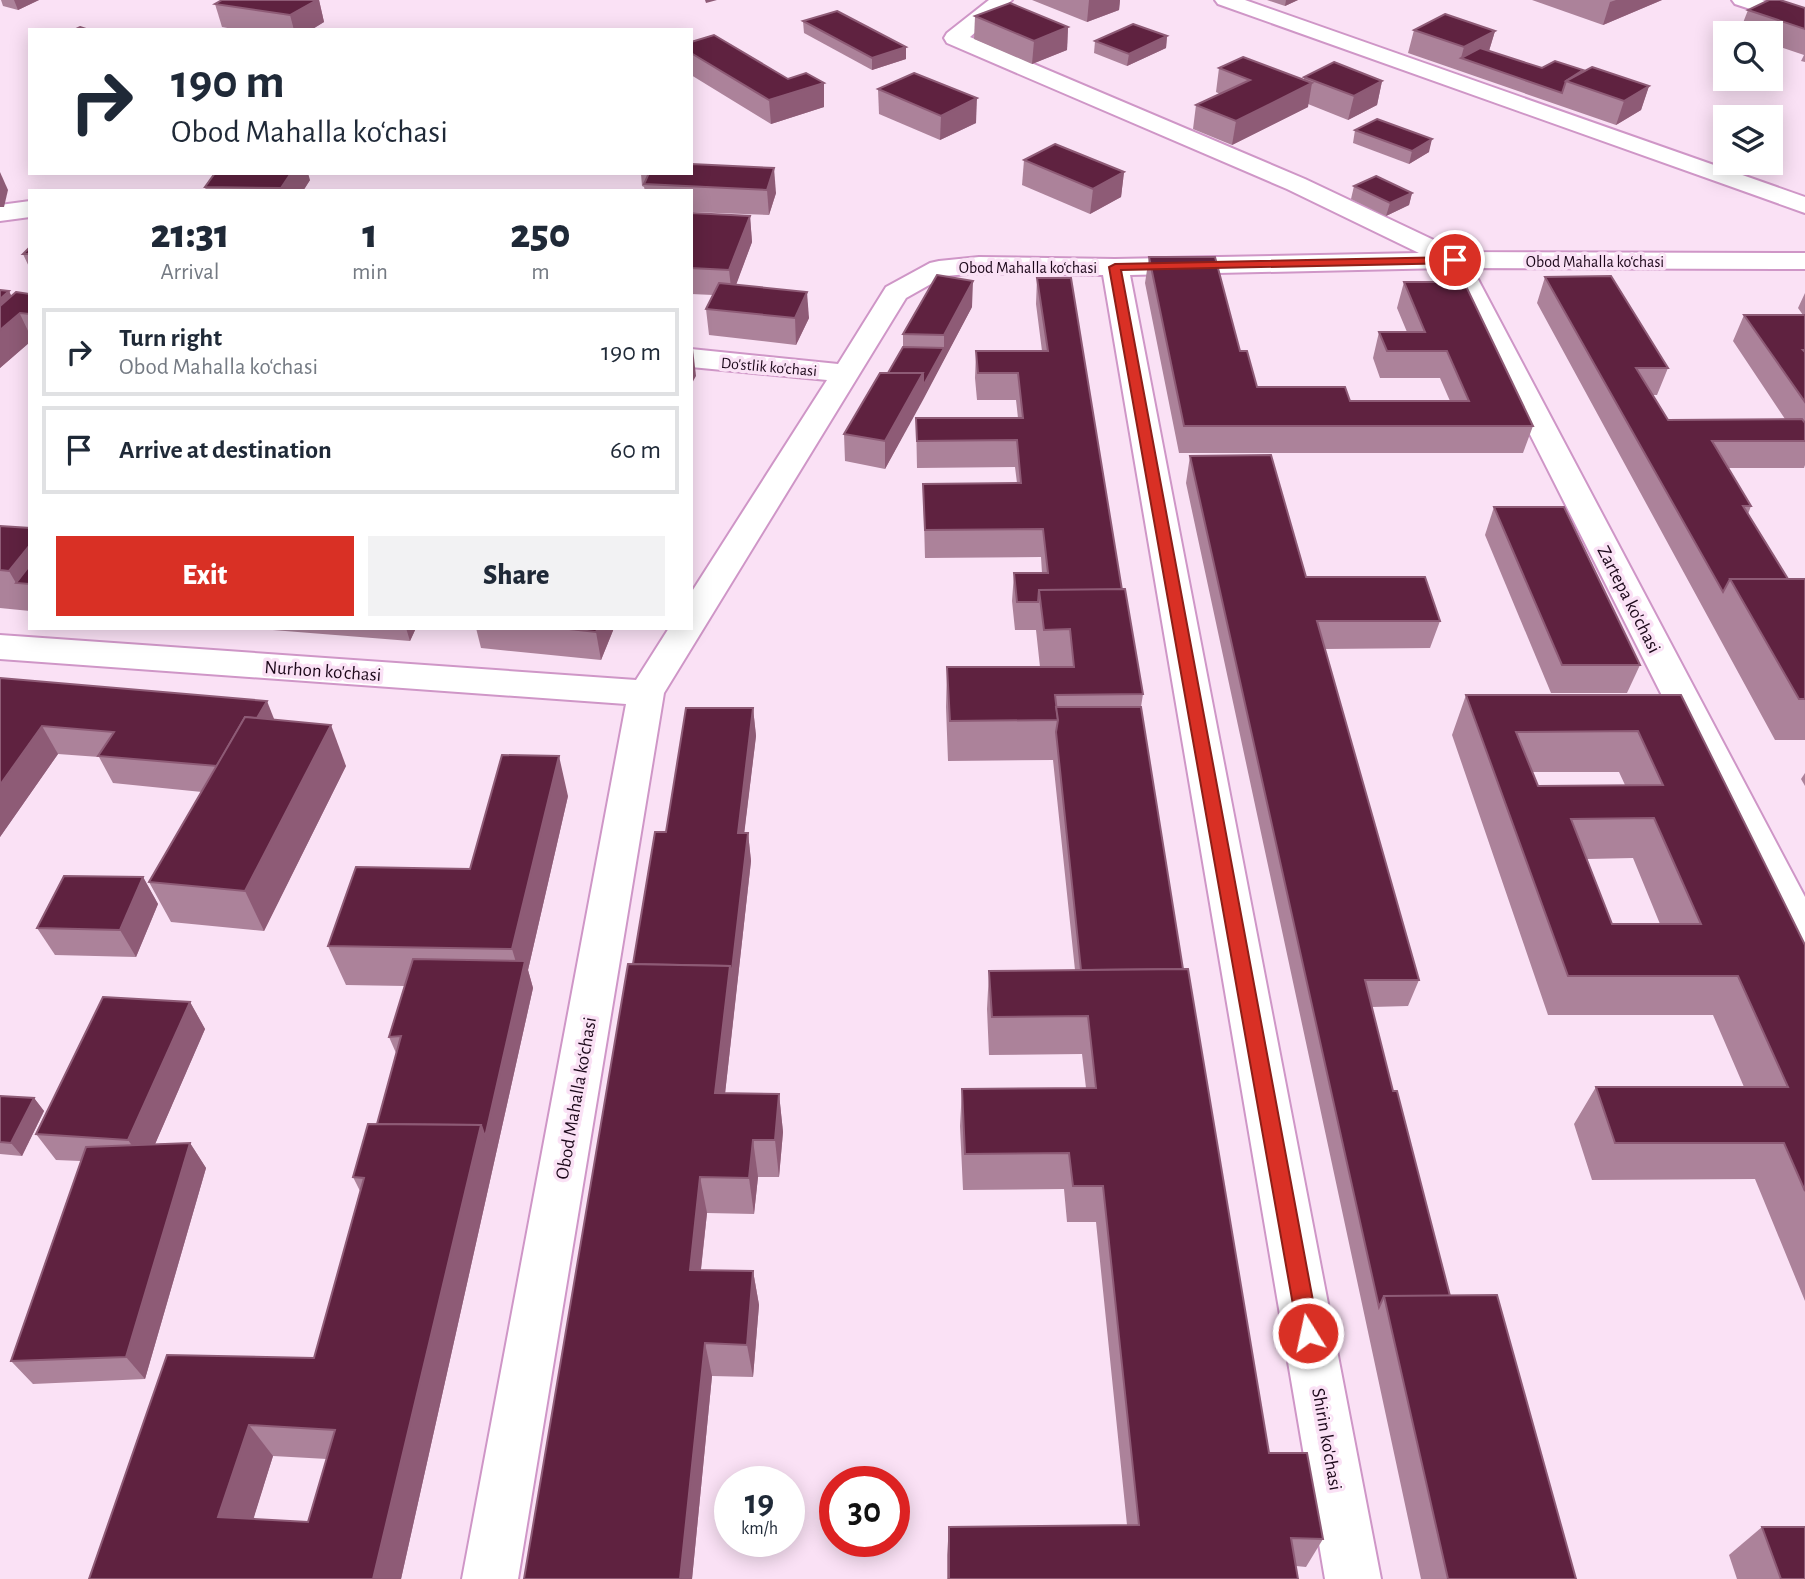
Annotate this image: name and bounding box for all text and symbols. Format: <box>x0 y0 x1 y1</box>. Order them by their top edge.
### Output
map controls <box>1713 21 1783 175</box>
button: search <box>1713 21 1783 91</box>
icon: right <box>56 56 147 147</box>
text: 190 m <box>171 58 285 107</box>
button: layers <box>1713 105 1783 175</box>
text: Obod Mahalla ko‘chasi <box>171 116 448 148</box>
text: 21:31 <box>150 213 230 255</box>
text: 1 <box>362 213 378 255</box>
text: 250 <box>510 213 571 255</box>
pin <box>1425 230 1485 290</box>
icon: arrive <box>1436 241 1474 279</box>
street label: Obod Mahalla ko‘chasi <box>1526 254 1664 270</box>
street label: Obod Mahalla ko‘chasi <box>959 260 1097 276</box>
text: Arrival <box>160 261 220 284</box>
text: min <box>352 261 388 284</box>
text: m <box>531 261 550 284</box>
text: Turn right <box>119 325 222 351</box>
icon: right <box>60 333 98 371</box>
text: 190 m <box>601 339 661 365</box>
street label: Do'stlik ko'chasi <box>720 355 818 379</box>
text: Obod Mahalla ko‘chasi <box>119 356 318 379</box>
icon: arrive <box>60 431 98 469</box>
text: Arrive at destination <box>119 437 332 463</box>
text: 60 m <box>610 437 661 463</box>
button: Exit <box>56 536 354 616</box>
button: Share <box>368 536 665 616</box>
street label: Zartepa ko'chasi <box>1593 543 1664 656</box>
street label: Nurhon ko'chasi <box>264 658 382 685</box>
street label: Obod Mahalla ko‘chasi <box>553 1016 600 1181</box>
position arrow <box>1271 1296 1345 1370</box>
street label: Shirin ko'chasi <box>1308 1387 1345 1492</box>
speed limit sign: 30 <box>819 1466 910 1557</box>
text: 19 <box>745 1485 774 1520</box>
text: km/h <box>741 1520 778 1538</box>

